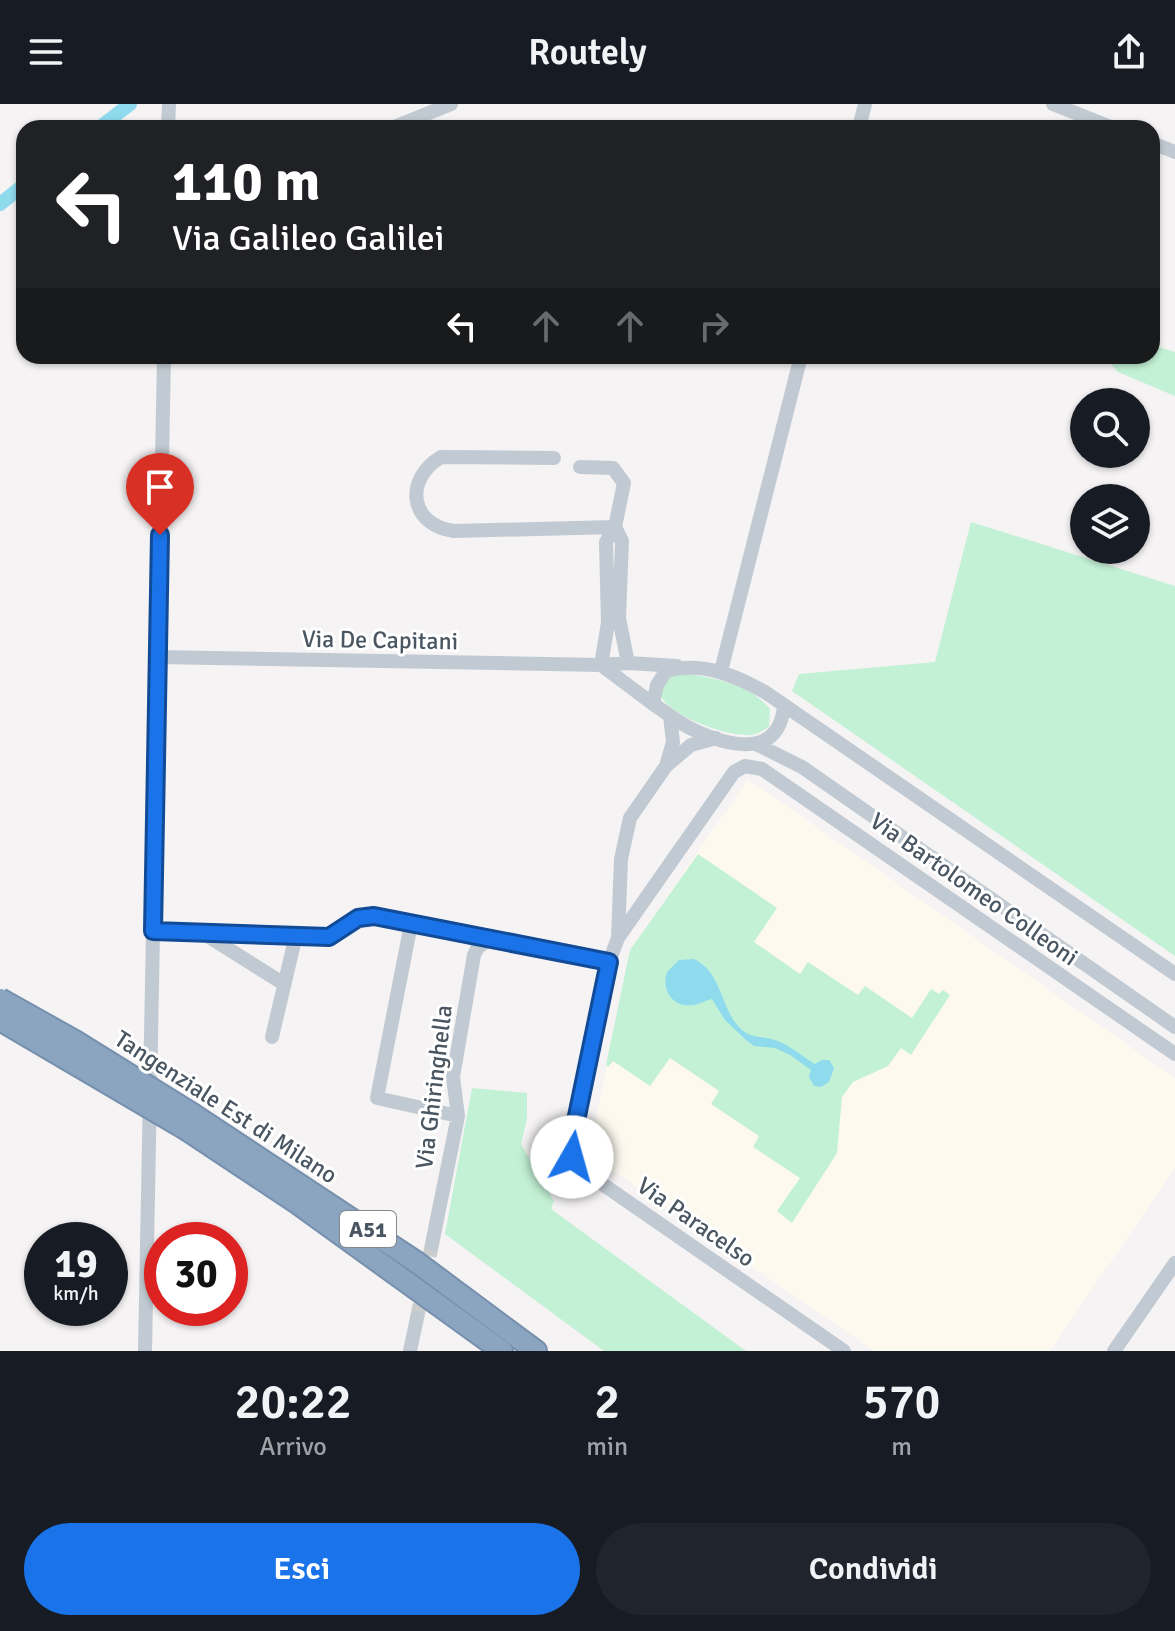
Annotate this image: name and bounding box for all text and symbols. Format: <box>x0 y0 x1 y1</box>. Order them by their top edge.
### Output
icon: menu <box>24 30 68 74</box>
text: Routely <box>528 30 647 75</box>
icon: share <box>1107 30 1151 74</box>
text: 110 m <box>172 147 320 216</box>
icon: left <box>40 152 144 256</box>
text: Via Galileo Galilei <box>172 216 445 261</box>
icon: left <box>440 304 484 348</box>
icon: ahead <box>524 304 568 348</box>
icon: ahead <box>608 304 652 348</box>
icon: right <box>692 304 736 348</box>
map controls <box>1070 388 1150 564</box>
button: search <box>1070 388 1150 468</box>
pin <box>126 453 194 535</box>
icon: arrive <box>138 465 182 509</box>
button: layers <box>1070 484 1150 564</box>
street label: Via De Capitani <box>302 624 458 656</box>
street label: Via Bartolomeo Colleoni <box>864 806 1084 972</box>
street label: Via Ghiringhella <box>409 1003 459 1171</box>
street label: Tangenziale Est di Milano <box>109 1024 343 1190</box>
position arrow <box>530 1115 614 1199</box>
street label: Via Paracelso <box>631 1170 761 1274</box>
road number: A51 <box>340 1211 396 1247</box>
speed limit sign: 30 <box>144 1222 248 1326</box>
text: 19 <box>54 1239 98 1289</box>
text: km/h <box>53 1281 99 1306</box>
text: 20:22 <box>235 1373 352 1432</box>
text: 2 <box>594 1373 620 1432</box>
text: 570 <box>863 1373 940 1432</box>
text: Arrivo <box>259 1431 327 1463</box>
text: min <box>586 1431 628 1463</box>
text: m <box>891 1431 912 1463</box>
button: Esci <box>24 1523 580 1615</box>
button: Condividi <box>596 1523 1151 1615</box>

